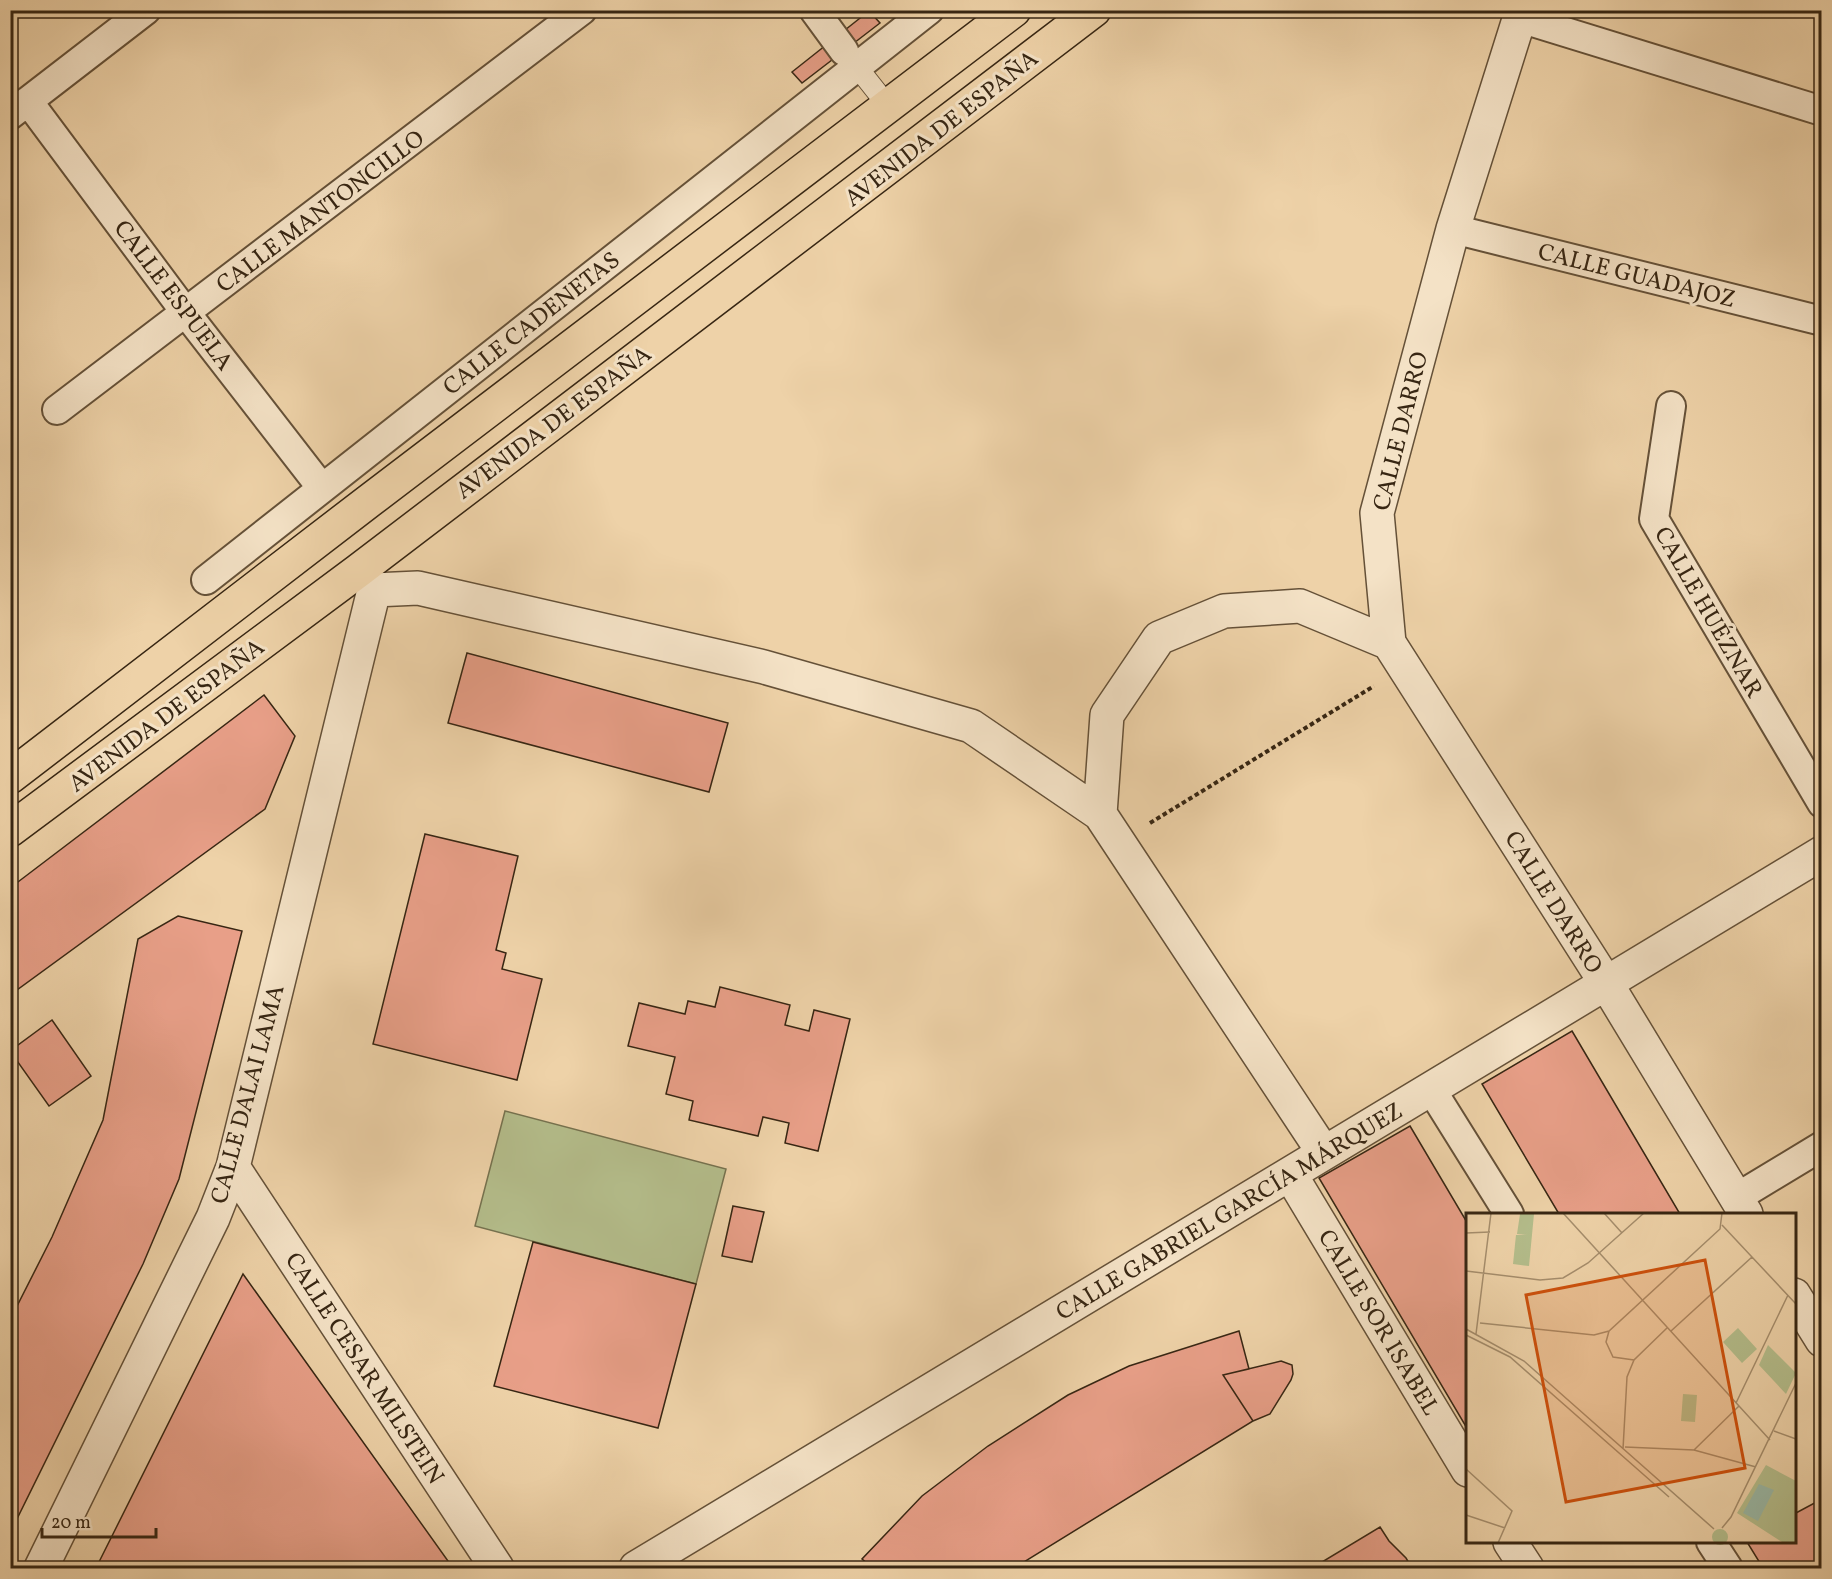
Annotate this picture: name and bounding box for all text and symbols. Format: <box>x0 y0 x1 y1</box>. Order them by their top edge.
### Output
street label: AVENIDA DE ESPAÑA <box>838 43 1046 216</box>
street label: CALLE MANTONCILLO <box>210 123 432 302</box>
street label: CALLE ESPUELA <box>104 214 240 379</box>
street label: CALLE GUADAJOZ <box>1534 236 1739 318</box>
street label: CALLE CADENETAS <box>436 245 628 405</box>
street label: AVENIDA DE ESPAÑA <box>449 338 659 509</box>
street label: CALLE DARRO <box>1366 349 1438 514</box>
street label: CALLE HUÉZNAR <box>1644 521 1770 705</box>
street label: AVENIDA DE ESPAÑA <box>62 631 272 802</box>
street label: CALLE DARRO <box>1495 825 1610 981</box>
street label: CALLE DALAI LAMA <box>203 981 295 1208</box>
street label: CALLE GABRIEL GARCÍA MÁRQUEZ <box>1050 1095 1410 1330</box>
inset map <box>1466 1213 1796 1543</box>
street label: CALLE SOR ISABEL <box>1308 1224 1446 1422</box>
street label: CALLE CESAR MILSTEIN <box>275 1246 451 1492</box>
scale bar <box>42 1501 156 1539</box>
text: 20 m <box>51 1511 91 1536</box>

